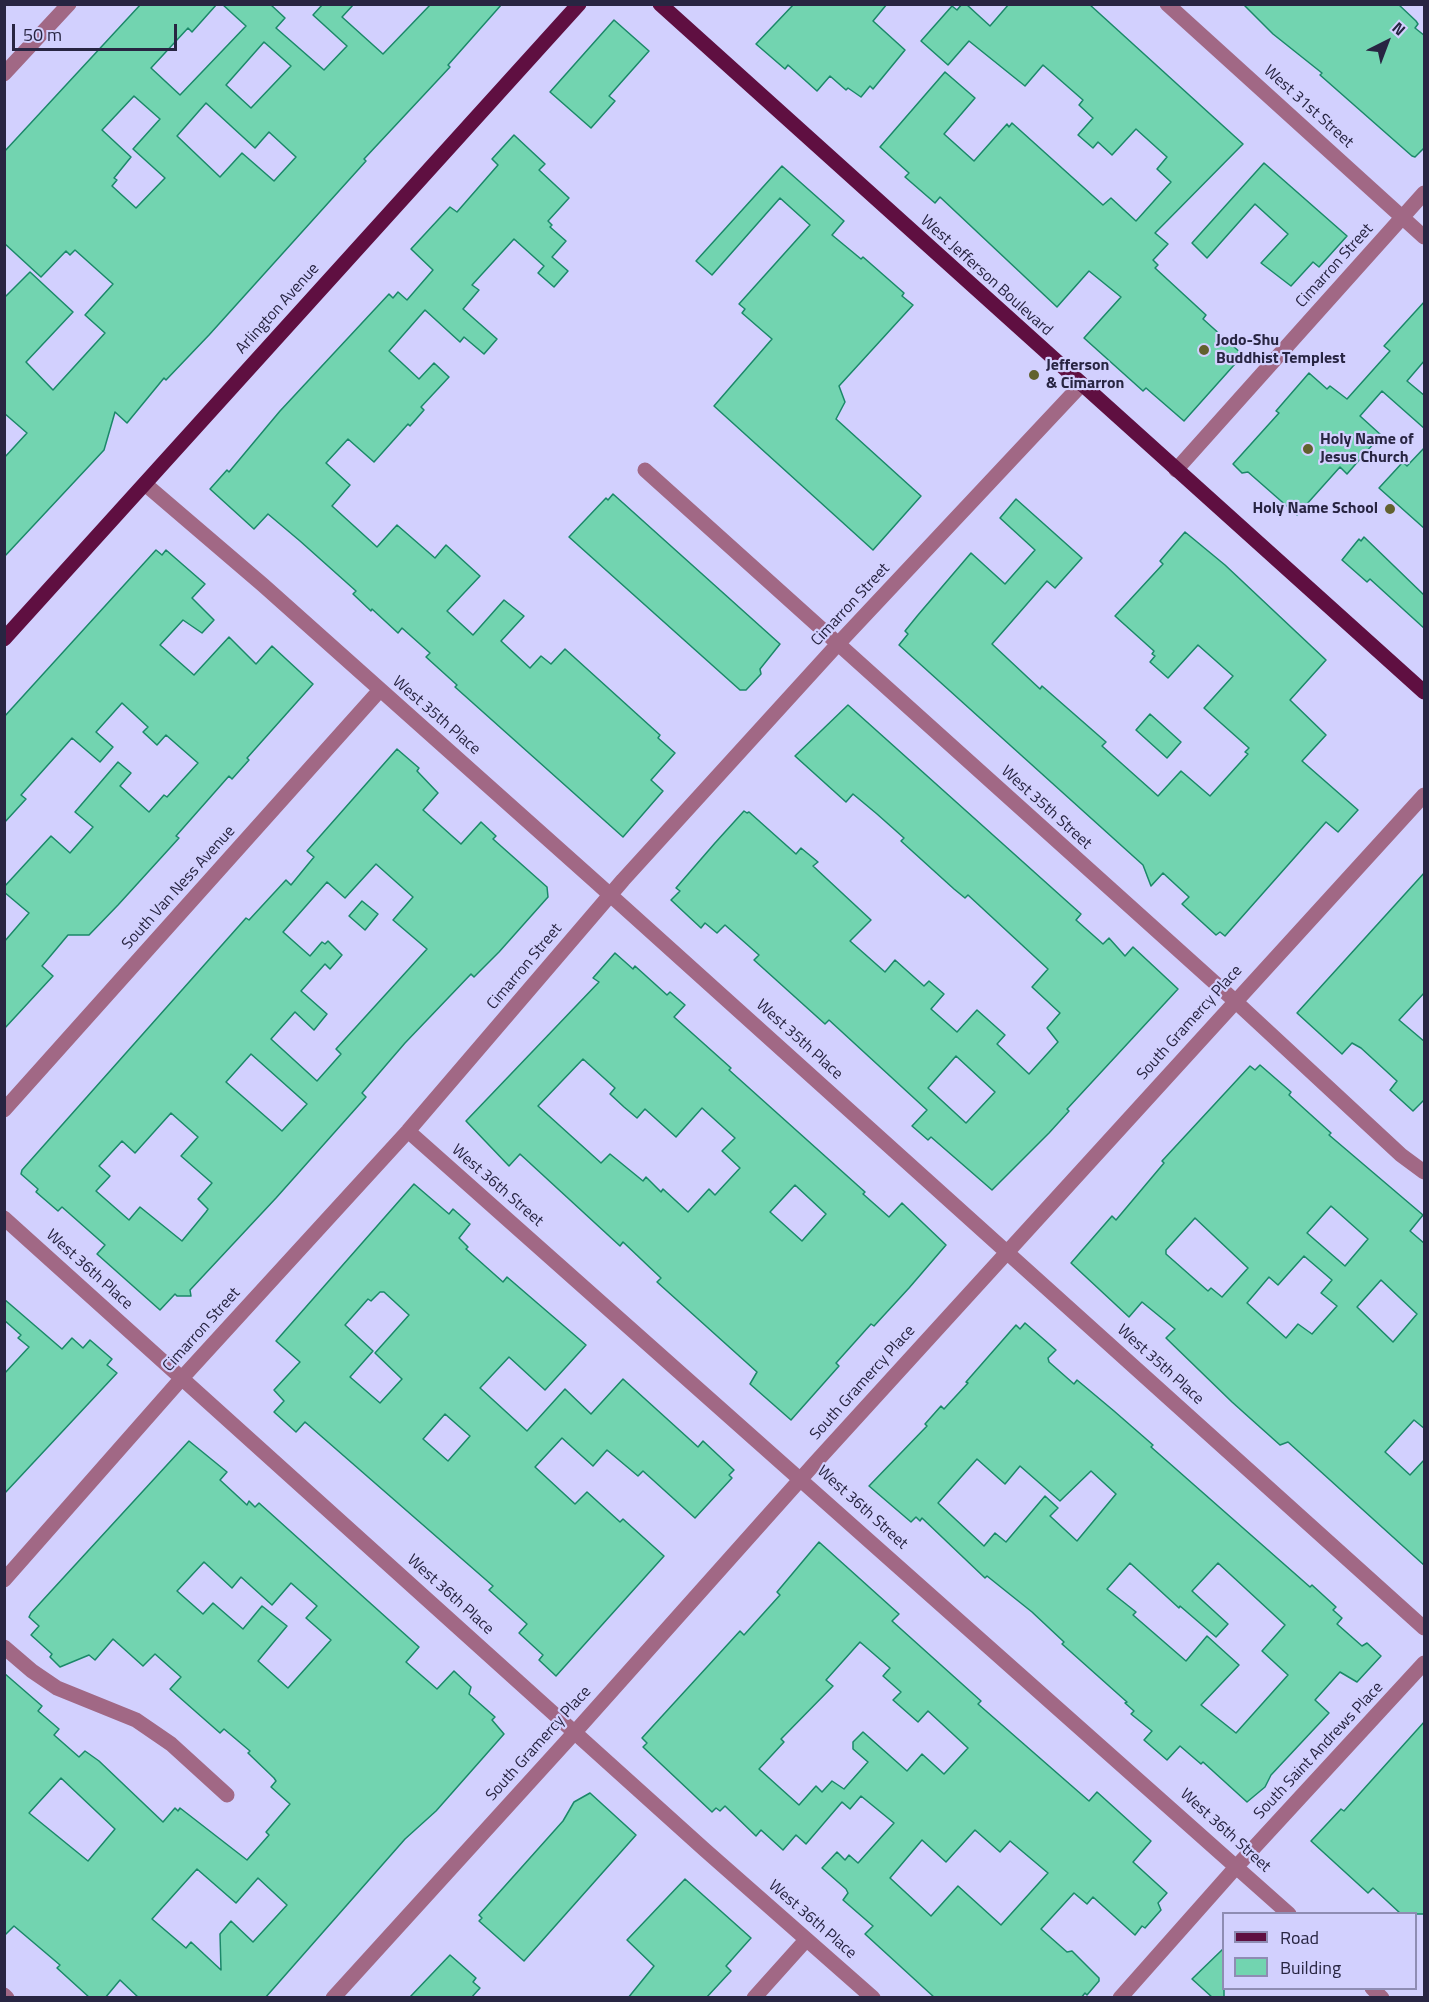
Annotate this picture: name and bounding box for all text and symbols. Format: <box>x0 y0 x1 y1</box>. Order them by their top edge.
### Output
scale bar <box>15 12 180 50</box>
north arrow <box>1357 12 1417 72</box>
text: N <box>1387 16 1411 41</box>
text: 50 m <box>23 21 62 48</box>
street label: West 31st Street <box>1259 62 1357 152</box>
street label: West Jefferson Boulevard <box>916 212 1056 340</box>
street label: Cimarron Street <box>1292 220 1378 312</box>
street label: Arlington Avenue <box>232 260 324 358</box>
place label: Jodo-Shu Buddhist Templest <box>1216 331 1345 369</box>
marker: Jodo-Shu Buddhist Templest <box>1197 343 1211 357</box>
place label: Jefferson & Cimarron <box>1046 356 1124 394</box>
marker: Jefferson & Cimarron <box>1027 368 1041 382</box>
place label: Holy Name of Jesus Church <box>1320 430 1414 468</box>
marker: Holy Name of Jesus Church <box>1301 442 1315 456</box>
place label: Holy Name School <box>1253 499 1378 519</box>
marker: Holy Name School <box>1383 502 1397 516</box>
street label: Cimarron Street <box>808 560 894 650</box>
street label: West 35th Place <box>388 673 484 759</box>
street label: West 35th Street <box>997 762 1095 854</box>
street label: South Van Ness Avenue <box>118 822 240 954</box>
street label: Cimarron Street <box>483 920 567 1014</box>
street label: South Gramercy Place <box>1133 962 1247 1084</box>
street label: West 35th Place <box>752 996 846 1084</box>
street label: West 36th Street <box>447 1141 547 1231</box>
street label: West 36th Place <box>42 1226 136 1314</box>
street label: Cimarron Street <box>159 1284 245 1376</box>
street label: West 35th Place <box>1113 1321 1207 1409</box>
street label: South Gramercy Place <box>806 1322 920 1444</box>
street label: West 36th Street <box>813 1462 911 1554</box>
street label: West 36th Place <box>403 1551 497 1639</box>
street label: South Saint Andrews Place <box>1250 1678 1388 1824</box>
street label: South Gramercy Place <box>482 1683 596 1805</box>
street label: West 36th Street <box>1176 1785 1274 1877</box>
street label: West 36th Place <box>764 1877 860 1963</box>
legend <box>1222 1912 1417 1990</box>
text: Road <box>1280 1924 1319 1951</box>
text: Building <box>1280 1954 1341 1981</box>

